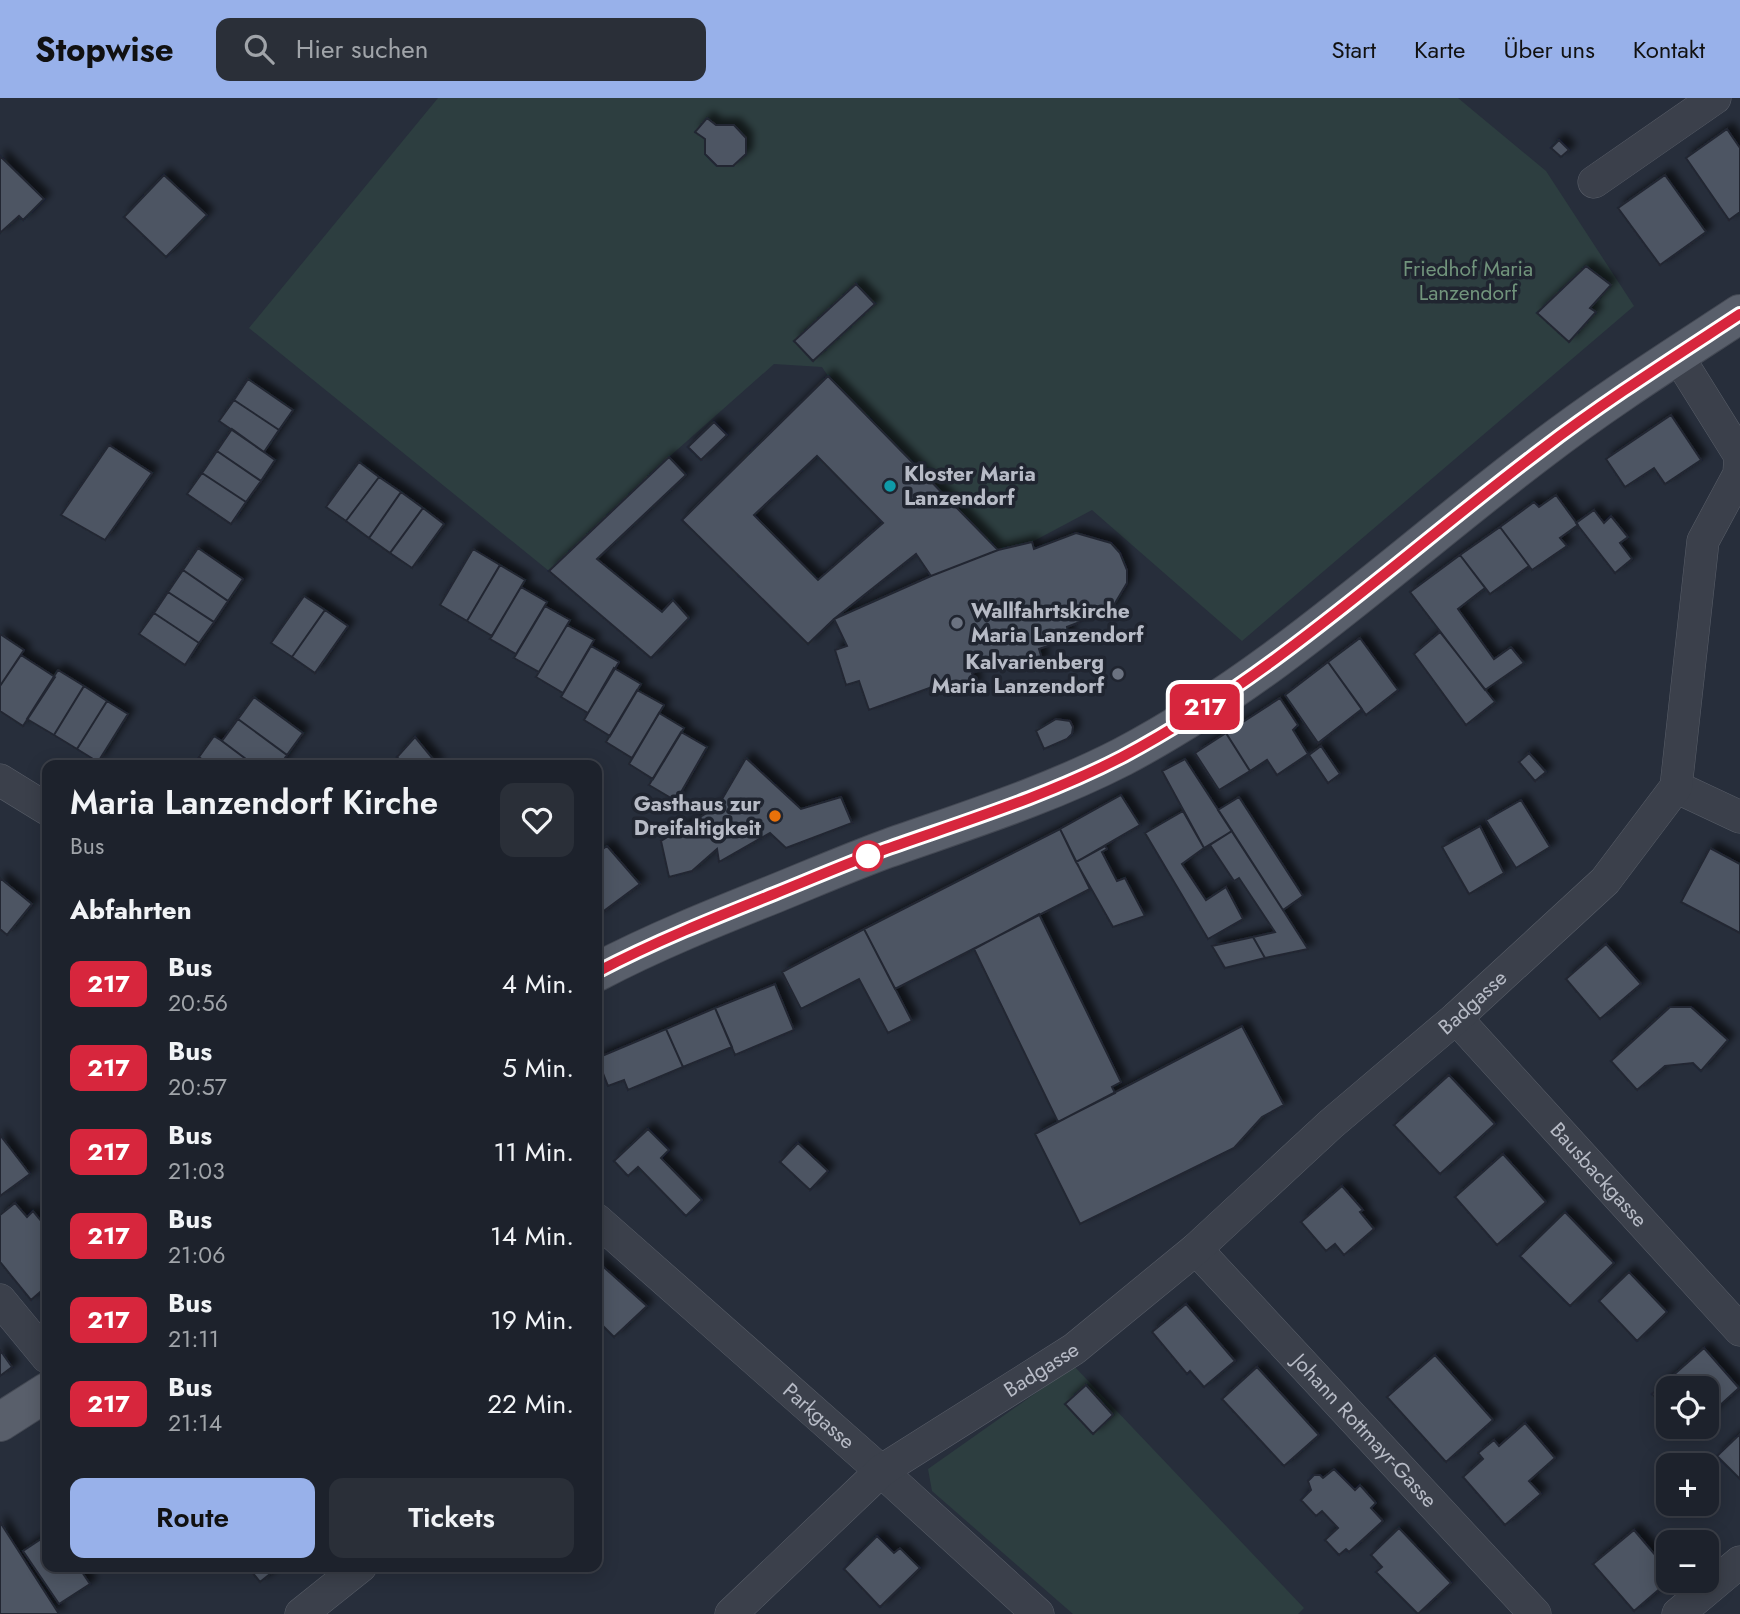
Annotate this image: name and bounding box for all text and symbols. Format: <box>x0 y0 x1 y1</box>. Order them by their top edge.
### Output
search box <box>216 18 706 81</box>
text: Stopwise <box>35 26 174 73</box>
icon: search <box>240 30 278 68</box>
text: Hier suchen <box>296 30 428 68</box>
text: Start <box>1332 32 1376 67</box>
text: Karte <box>1414 32 1465 67</box>
text: Über uns <box>1503 32 1595 67</box>
text: Kontakt <box>1633 32 1705 67</box>
park label: Friedhof Maria Lanzendorf <box>1403 254 1533 308</box>
place label: Kloster Maria Lanzendorf <box>904 459 1036 513</box>
marker: Kloster Maria Lanzendorf <box>882 478 898 494</box>
place label: Wallfahrtskirche Maria Lanzendorf <box>971 596 1144 650</box>
marker: Wallfahrtskirche Maria Lanzendorf <box>949 615 965 631</box>
place label: Kalvarienberg Maria Lanzendorf <box>931 647 1105 701</box>
marker: Kalvarienberg Maria Lanzendorf <box>1110 666 1126 682</box>
line badge: 217 <box>1165 684 1245 730</box>
text: 217 <box>1184 689 1226 724</box>
text: Maria Lanzendorf Kirche <box>70 779 438 826</box>
button: heart <box>500 783 574 857</box>
place label: Gasthaus zur Dreifaltigkeit <box>634 789 761 843</box>
marker: Gasthaus zur Dreifaltigkeit <box>767 808 783 824</box>
text: Bus <box>70 829 104 863</box>
unlabelled marker <box>853 841 883 871</box>
text: Abfahrten <box>70 891 192 929</box>
text: Bus <box>168 948 212 986</box>
street label: Badgasse <box>1432 963 1514 1042</box>
text: 4 Min. <box>502 965 574 1003</box>
text: 217 <box>87 966 130 1001</box>
text: 20:56 <box>168 986 228 1020</box>
text: Bus <box>168 1032 212 1070</box>
text: 5 Min. <box>502 1049 574 1087</box>
text: 217 <box>87 1050 130 1085</box>
text: 20:57 <box>168 1070 227 1104</box>
text: Bus <box>168 1116 212 1154</box>
street label: Bausbackgasse <box>1543 1116 1654 1234</box>
text: 11 Min. <box>494 1133 574 1171</box>
text: 217 <box>87 1134 130 1169</box>
text: 21:03 <box>168 1154 225 1188</box>
text: Bus <box>168 1200 212 1238</box>
text: 14 Min. <box>490 1217 574 1255</box>
text: 217 <box>87 1218 130 1253</box>
text: 21:06 <box>168 1238 225 1272</box>
text: Bus <box>168 1284 212 1322</box>
text: 19 Min. <box>490 1301 574 1339</box>
text: 217 <box>87 1302 130 1337</box>
text: 21:11 <box>168 1322 219 1356</box>
street label: Badgasse <box>998 1334 1085 1405</box>
street label: Johann Rottmayr-Gasse <box>1283 1345 1444 1515</box>
text: Bus <box>168 1368 212 1406</box>
street label: Parkgasse <box>776 1376 861 1456</box>
map controls <box>1656 1376 1719 1593</box>
button: locate <box>1656 1376 1719 1439</box>
text: 22 Min. <box>487 1385 574 1423</box>
text: 217 <box>87 1386 130 1421</box>
text: 21:14 <box>168 1406 222 1440</box>
button: + <box>1656 1453 1719 1516</box>
button: Route <box>70 1478 315 1558</box>
button: Tickets <box>329 1478 574 1558</box>
button: − <box>1656 1530 1719 1593</box>

